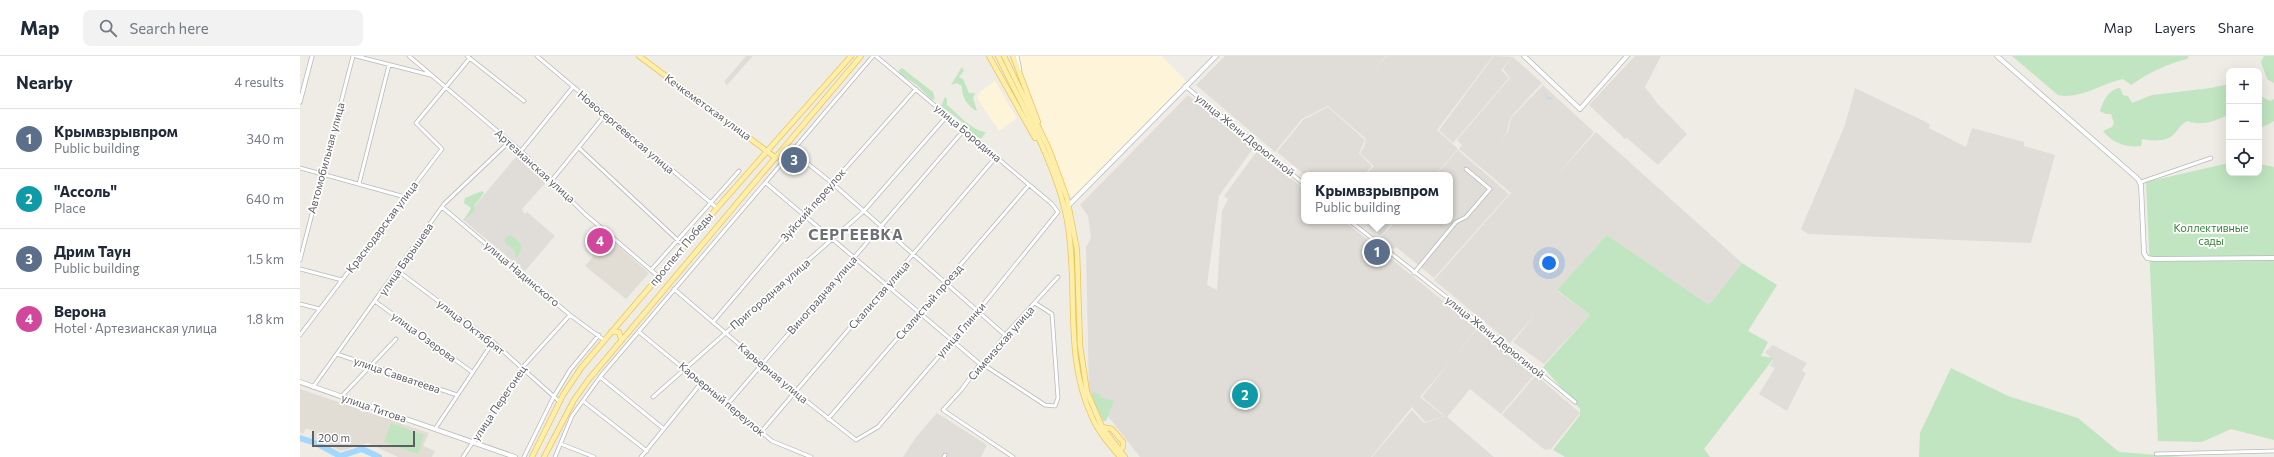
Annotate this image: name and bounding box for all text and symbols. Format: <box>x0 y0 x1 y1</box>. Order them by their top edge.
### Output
search box <box>83 10 363 46</box>
text: Map <box>20 16 59 39</box>
icon: search <box>97 17 119 39</box>
text: Search here <box>129 19 209 37</box>
text: Map <box>2104 19 2132 36</box>
text: Layers <box>2154 19 2196 36</box>
text: Share <box>2218 19 2254 36</box>
map controls <box>2226 68 2262 176</box>
button: + <box>2226 68 2262 104</box>
street label: Кечкеметская улица <box>662 71 754 142</box>
text: Nearby <box>16 72 73 93</box>
text: 4 results <box>234 74 284 90</box>
street label: Новосергеевская улица <box>575 87 677 176</box>
street label: улица Жени Дерюгиной <box>1193 91 1298 179</box>
street label: Автомобильная улица <box>304 101 347 215</box>
street label: улица Бородина <box>932 101 1004 164</box>
button: − <box>2226 104 2262 140</box>
text: Крымвзрывпром <box>54 122 178 140</box>
street label: Артезианская улица <box>493 126 578 205</box>
text: 1 <box>26 131 32 147</box>
text: 340 m <box>246 131 284 147</box>
text: Public building <box>54 140 140 156</box>
button: locate <box>2226 140 2262 176</box>
pin: 3 <box>781 145 807 175</box>
street label: Зуйский переулок <box>777 165 848 244</box>
popup <box>1301 172 1453 224</box>
street label: Краснодарская улица <box>343 178 420 275</box>
text: Крымвзрывпром <box>1315 181 1439 199</box>
text: "Ассоль" <box>54 182 117 200</box>
text: 2 <box>25 191 33 207</box>
text: 640 m <box>246 191 284 207</box>
text: Public building <box>1315 199 1401 215</box>
text: Place <box>54 200 86 216</box>
street label: проспект Победы <box>646 209 715 288</box>
street label: улица Барышева <box>376 220 435 298</box>
park label: Коллективные сады <box>2173 221 2249 247</box>
district label: СЕРГЕЕВКА <box>808 225 904 243</box>
pin: 4 <box>587 226 613 256</box>
pin: 1 <box>1364 237 1390 267</box>
street label: улица Надинского <box>482 238 563 309</box>
text: Дрим Таун <box>54 242 131 260</box>
text: 3 <box>25 251 33 267</box>
text: 1.5 km <box>247 251 284 267</box>
street label: Виноградная улица <box>784 253 859 337</box>
your location <box>1539 253 1559 273</box>
street label: Пригородная улица <box>727 255 812 332</box>
street label: Скалистая улица <box>845 258 912 331</box>
text: Public building <box>54 260 140 276</box>
street label: Скалистый проезд <box>892 261 965 342</box>
street label: улица Жени Дерюгиной <box>1443 293 1548 381</box>
street label: улица Октябрят <box>435 296 508 357</box>
street label: улица Глинки <box>933 300 988 360</box>
text: Верона <box>54 302 106 320</box>
street label: Симеизская улица <box>965 303 1036 382</box>
street label: улица Озерова <box>389 309 459 364</box>
text: 4 <box>25 311 33 327</box>
text: 1.8 km <box>247 311 284 327</box>
text: Hotel · Артезианская улица <box>54 320 217 336</box>
street label: Карьерная улица <box>736 340 811 406</box>
street label: улица Савватеева <box>352 354 442 395</box>
street label: Карьерный переулок <box>677 359 768 438</box>
street label: улица Перегонец <box>469 362 529 443</box>
pin: 2 <box>1232 380 1258 410</box>
street label: улица Титова <box>340 390 408 425</box>
scale bar <box>312 429 415 448</box>
text: 200 m <box>318 431 350 444</box>

